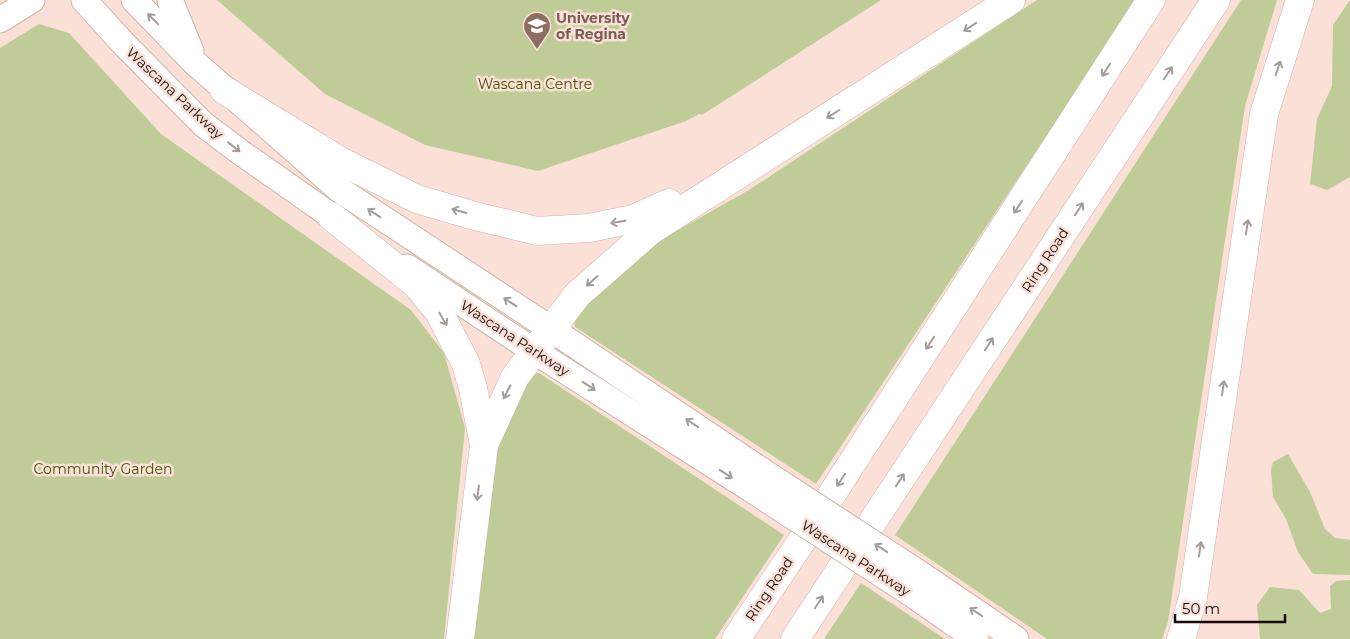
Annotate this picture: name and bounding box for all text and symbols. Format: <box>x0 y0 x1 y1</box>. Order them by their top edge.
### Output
place label: University of Regina <box>556 9 630 43</box>
school or university icon: University of Regina <box>522 11 552 50</box>
one-way arrow <box>146 13 159 25</box>
one-way arrow <box>964 22 978 32</box>
street label: Wascana Parkway <box>123 43 228 143</box>
one-way arrow <box>1274 61 1284 77</box>
one-way arrow <box>1101 63 1111 77</box>
one-way arrow <box>1163 66 1173 80</box>
park label: Wascana Centre <box>478 75 592 93</box>
one-way arrow <box>827 110 841 120</box>
one-way arrow <box>227 142 240 153</box>
one-way arrow <box>1013 200 1023 214</box>
one-way arrow <box>1074 202 1084 216</box>
one-way arrow <box>451 206 467 215</box>
one-way arrow <box>368 208 382 218</box>
one-way arrow <box>611 218 627 228</box>
one-way arrow <box>1242 220 1252 236</box>
street label: Ring Road <box>1018 224 1072 296</box>
one-way arrow <box>586 276 599 287</box>
street label: Wascana Parkway <box>457 296 573 380</box>
one-way arrow <box>503 297 517 307</box>
one-way arrow <box>439 312 449 326</box>
one-way arrow <box>924 336 934 350</box>
one-way arrow <box>984 338 994 352</box>
one-way arrow <box>1218 381 1228 397</box>
one-way arrow <box>582 382 596 392</box>
one-way arrow <box>502 384 512 399</box>
one-way arrow <box>685 418 699 428</box>
park label: Community Garden <box>34 460 172 478</box>
one-way arrow <box>719 469 733 479</box>
one-way arrow <box>836 472 846 486</box>
one-way arrow <box>895 473 905 487</box>
one-way arrow <box>473 485 483 501</box>
street label: Wascana Parkway <box>798 516 914 600</box>
one-way arrow <box>1195 541 1205 557</box>
one-way arrow <box>875 543 889 553</box>
street label: Ring Road <box>741 554 797 624</box>
scale bar <box>1175 592 1285 624</box>
one-way arrow <box>814 596 824 610</box>
text: 50 m <box>1182 599 1220 618</box>
one-way arrow <box>969 606 983 616</box>

